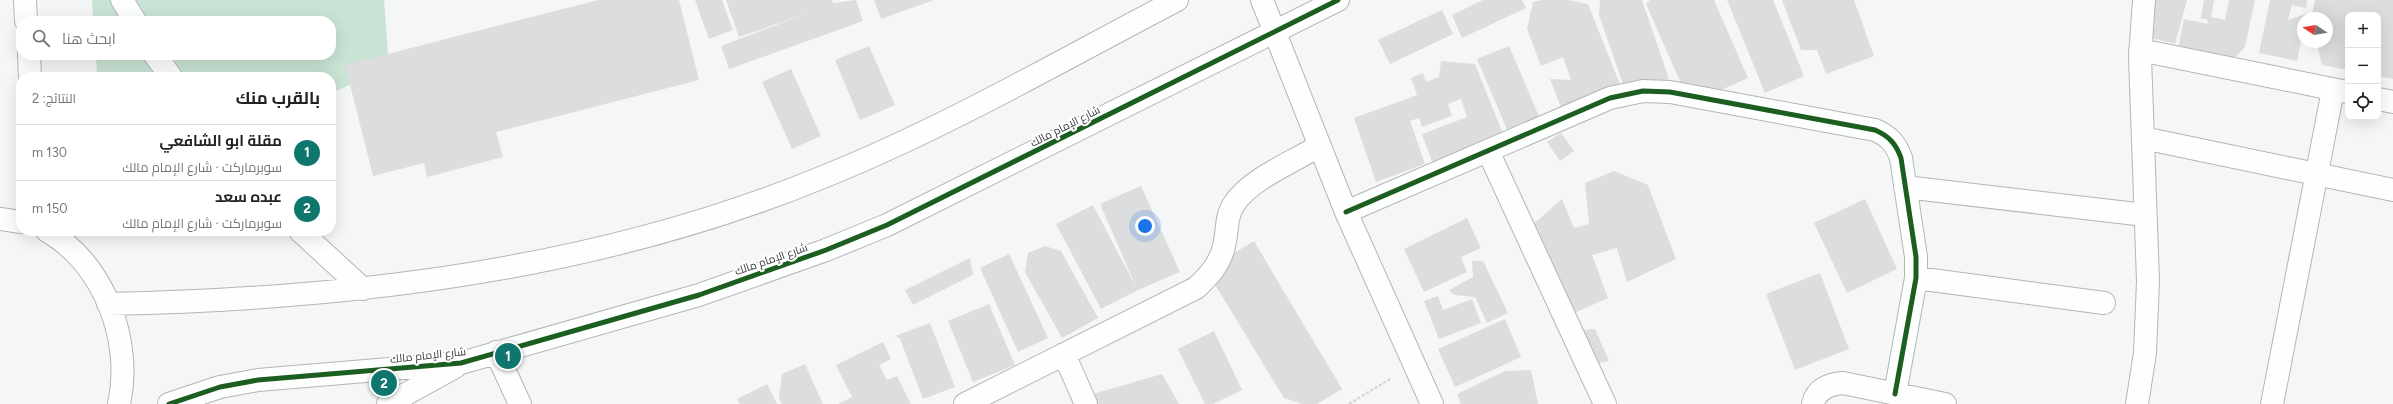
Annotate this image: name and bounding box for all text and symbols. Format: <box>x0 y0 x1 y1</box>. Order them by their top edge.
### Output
north arrow <box>2297 12 2333 48</box>
map controls <box>2345 12 2381 120</box>
button: + <box>2345 12 2381 48</box>
search box <box>16 16 336 60</box>
icon: search <box>30 27 52 49</box>
text: ابحث هنا <box>62 30 116 48</box>
button: − <box>2345 48 2381 84</box>
button: locate <box>2345 84 2381 120</box>
text: بالقرب منك <box>236 88 320 108</box>
text: النتائج: 2 <box>32 91 76 106</box>
street label: شارع الإمام مالك <box>1028 103 1103 150</box>
text: مقلة ابو الشافعي <box>160 132 282 150</box>
text: 130 m <box>32 145 67 160</box>
text: 1 <box>304 145 310 160</box>
text: سوبرماركت · شارع الإمام مالك <box>122 160 282 175</box>
text: عبده سعد <box>215 188 282 206</box>
text: 150 m <box>32 201 67 216</box>
text: 2 <box>303 201 311 216</box>
text: سوبرماركت · شارع الإمام مالك <box>122 216 282 231</box>
your location <box>1135 216 1155 236</box>
street label: شارع الإمام مالك <box>733 241 810 279</box>
pin: 1 <box>495 341 521 371</box>
street label: شارع الإمام مالك <box>389 345 467 367</box>
pin: 2 <box>371 368 397 398</box>

